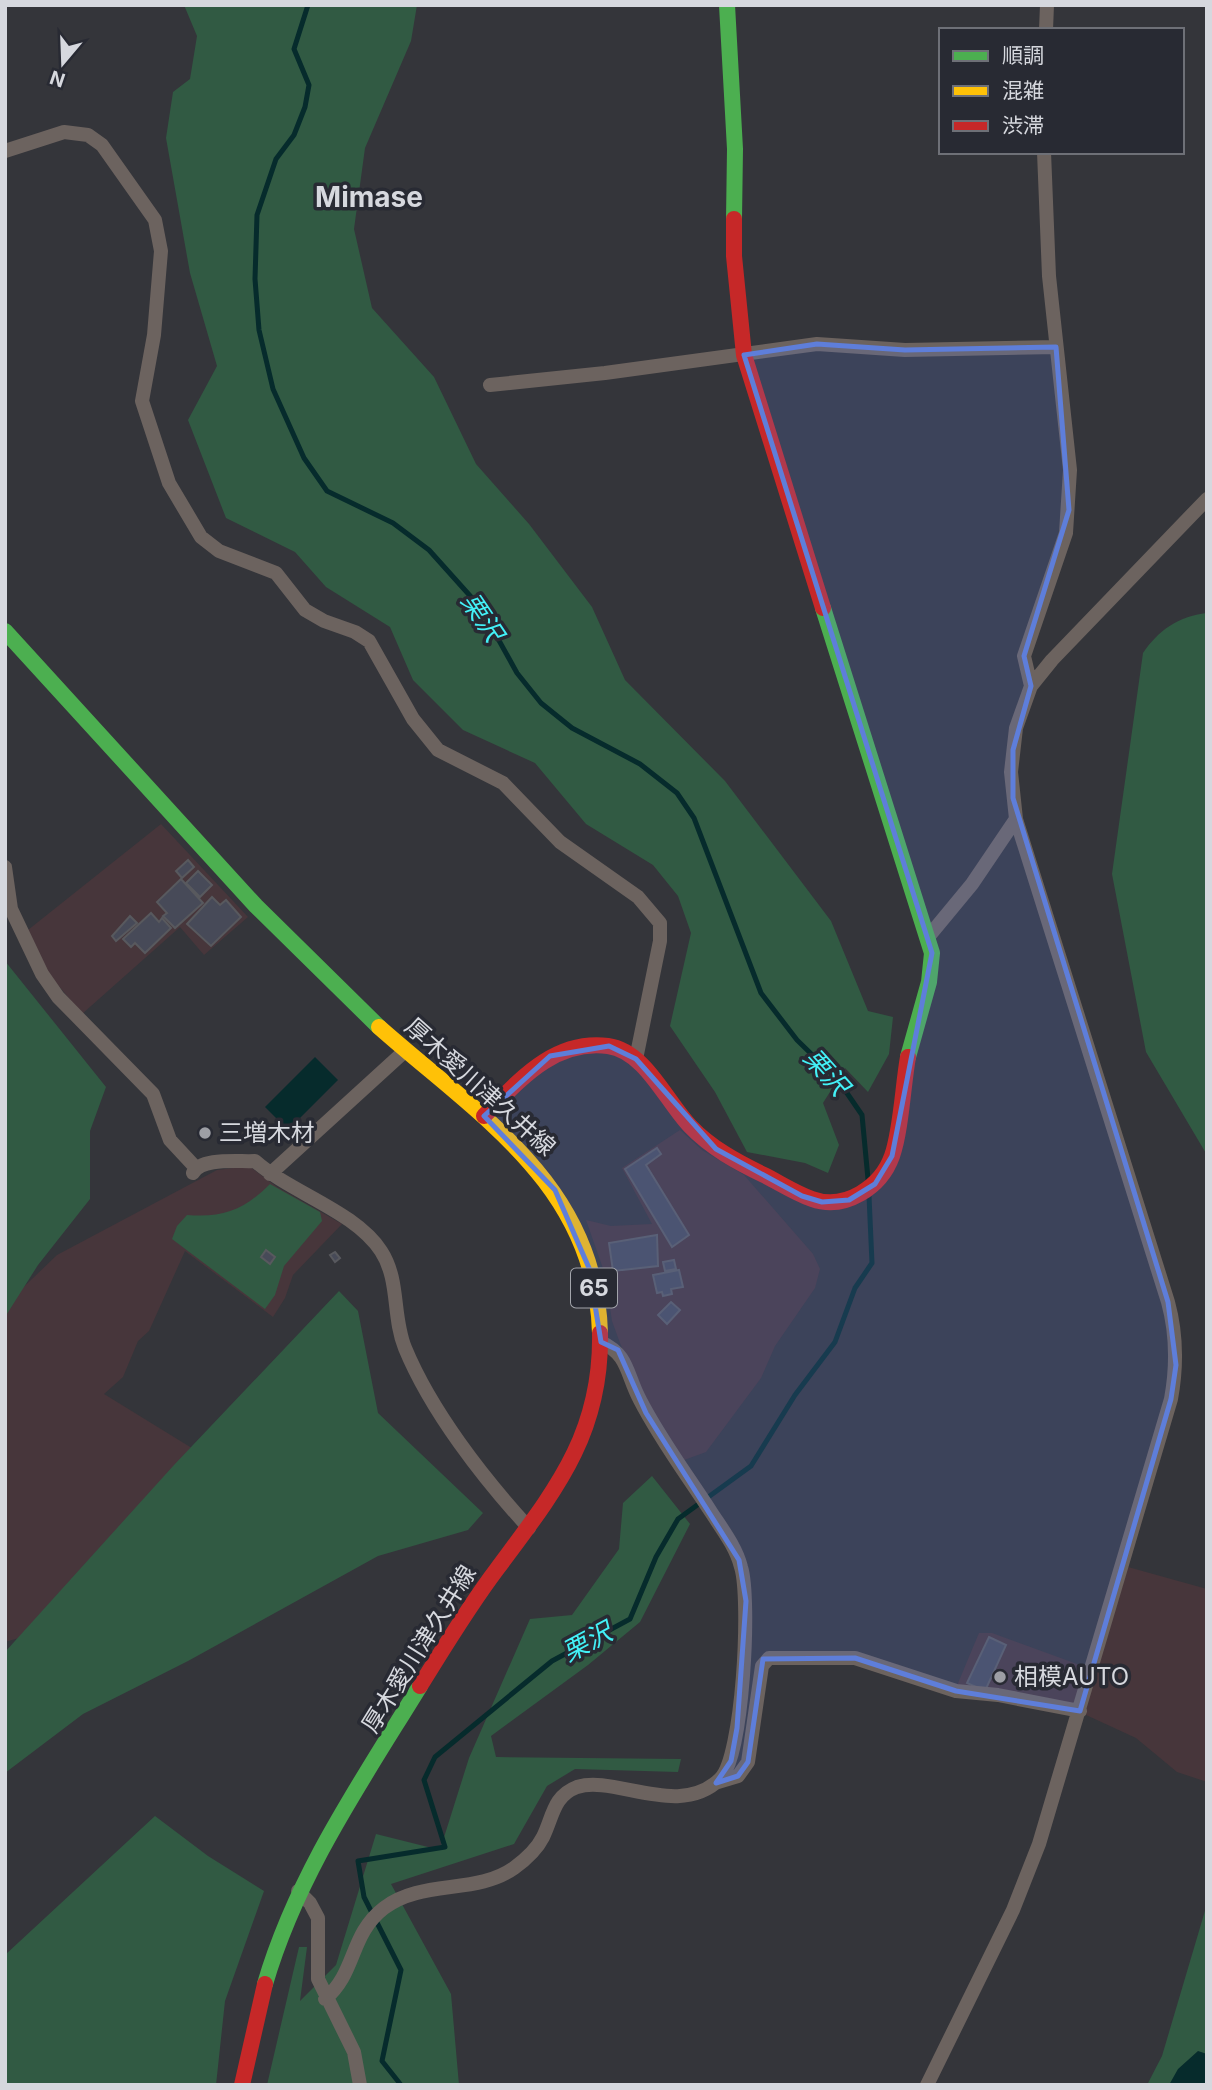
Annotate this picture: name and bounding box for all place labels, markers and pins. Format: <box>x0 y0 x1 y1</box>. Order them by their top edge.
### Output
place label: 三増木材 <box>219 1118 315 1147</box>
marker: 三増木材 <box>197 1125 213 1141</box>
place label: 相模AUTO <box>1014 1662 1129 1691</box>
marker: 相模AUTO <box>992 1669 1008 1685</box>

